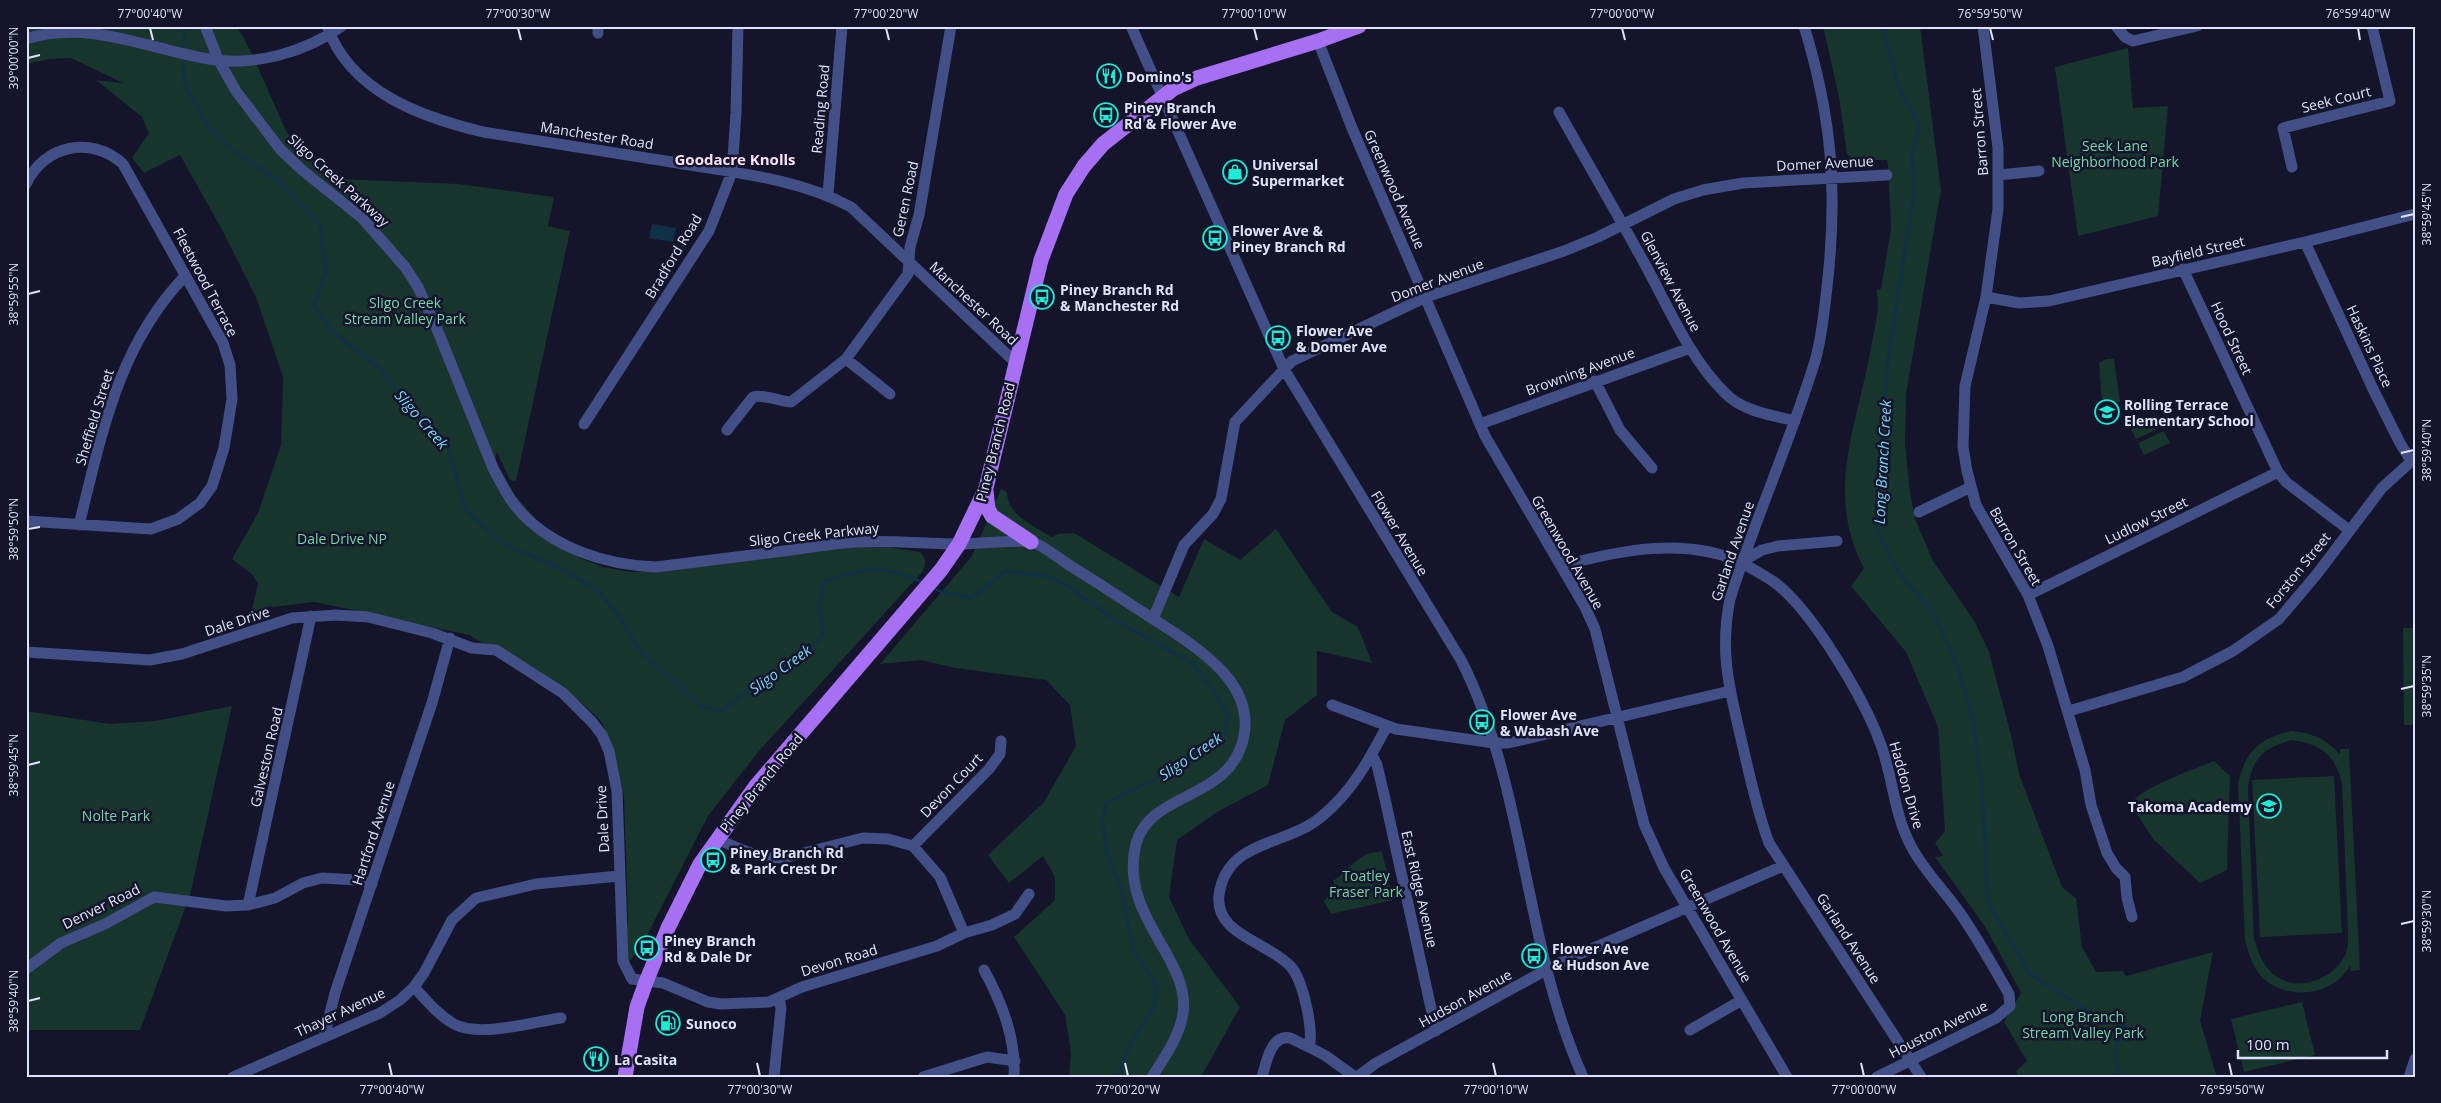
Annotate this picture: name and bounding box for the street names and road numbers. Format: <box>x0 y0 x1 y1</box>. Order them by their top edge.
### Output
street label: Reading Road <box>807 64 833 154</box>
street label: Seek Court <box>2299 81 2373 117</box>
street label: Barron Street <box>1966 87 1992 177</box>
street label: Manchester Road <box>539 117 655 153</box>
street label: Greenwood Avenue <box>1360 126 1430 252</box>
street label: Sligo Creek Parkway <box>284 129 395 231</box>
street label: Domer Avenue <box>1776 151 1874 175</box>
street label: Geren Road <box>888 159 922 239</box>
street label: Bradford Road <box>640 210 706 302</box>
street label: Fleetwood Terrace <box>169 224 243 340</box>
street label: Glenview Avenue <box>1636 227 1706 335</box>
street label: Bayfield Street <box>2150 231 2246 271</box>
street label: Domer Avenue <box>1388 254 1486 306</box>
street label: Manchester Road <box>926 257 1022 349</box>
street label: Hood Street <box>2207 298 2257 378</box>
street label: Haskins Place <box>2343 302 2397 390</box>
street label: Browning Avenue <box>1523 342 1637 400</box>
street label: Sheffield Street <box>70 367 118 467</box>
street label: Piney Branch Road <box>971 380 1019 504</box>
street label: Flower Avenue <box>1367 487 1433 579</box>
street label: Greenwood Avenue <box>1528 491 1609 613</box>
street label: Ludlow Street <box>2101 492 2191 548</box>
street label: Garland Avenue <box>1706 498 1758 604</box>
street label: Barron Street <box>1986 503 2046 589</box>
street label: Sligo Creek Parkway <box>748 518 881 550</box>
street label: Forston Street <box>2261 528 2335 612</box>
street label: Dale Drive <box>202 602 272 640</box>
street label: Galveston Road <box>245 705 287 809</box>
street label: Piney Branch Road <box>715 729 807 837</box>
street label: Haddon Drive <box>1885 739 1929 831</box>
street label: Devon Court <box>916 749 986 821</box>
street label: Hartford Avenue <box>347 778 399 888</box>
street label: Dale Drive <box>591 785 613 853</box>
street label: East Ridge Avenue <box>1397 829 1443 949</box>
street label: Greenwood Avenue <box>1676 864 1757 986</box>
street label: Denver Road <box>59 879 143 933</box>
street label: Garland Avenue <box>1813 889 1886 987</box>
street label: Devon Road <box>798 939 880 981</box>
street label: Hudson Avenue <box>1415 965 1515 1031</box>
street label: Thayer Avenue <box>292 983 388 1041</box>
street label: Houston Avenue <box>1885 996 1991 1062</box>

